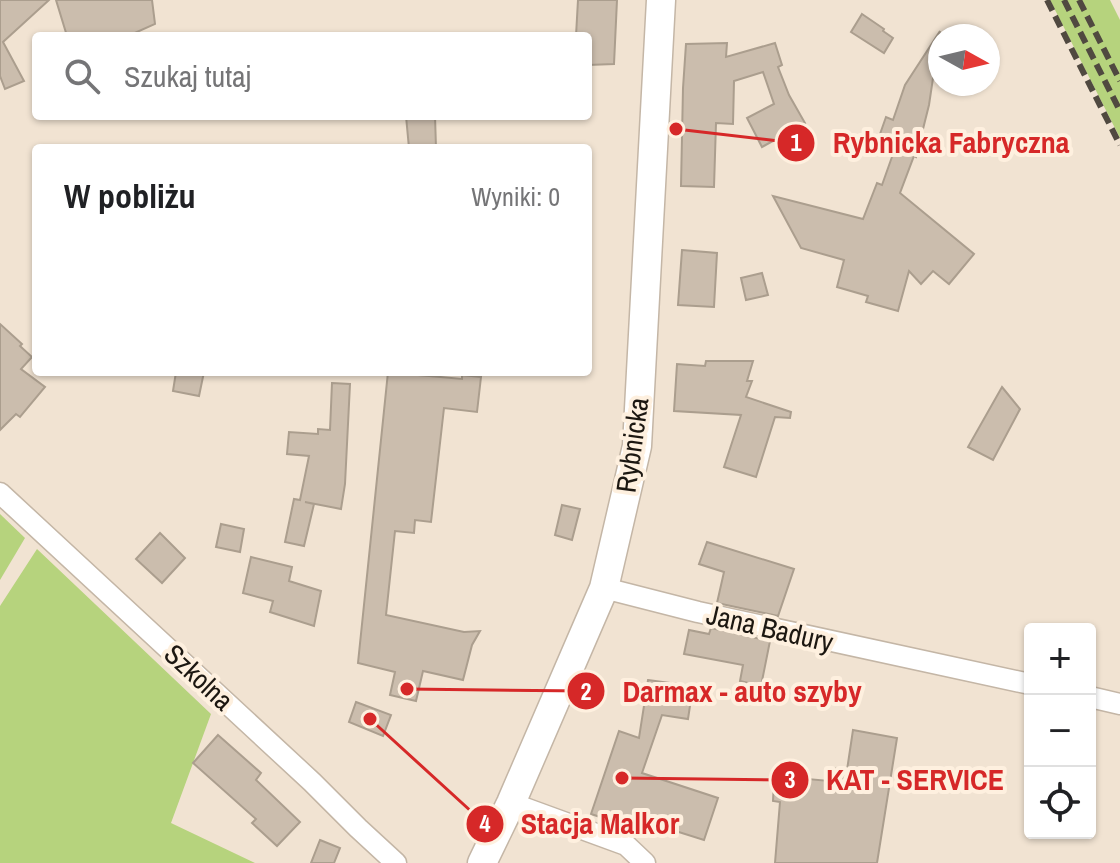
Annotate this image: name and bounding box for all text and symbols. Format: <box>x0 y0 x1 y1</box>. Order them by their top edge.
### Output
north arrow <box>928 24 1000 96</box>
search box <box>32 32 592 120</box>
icon: search <box>60 54 104 98</box>
text: Szukaj tutaj <box>124 56 251 96</box>
callout: Rybnicka Fabryczna <box>776 116 1085 170</box>
text: Rybnicka Fabryczna <box>833 122 1070 162</box>
text: 1 <box>791 126 802 158</box>
text: W pobliżu <box>64 173 196 219</box>
text: Wyniki: 0 <box>471 179 560 214</box>
street label: Rybnicka <box>607 395 658 495</box>
street label: Jana Badury <box>703 595 838 661</box>
map controls <box>1024 623 1096 839</box>
button: + <box>1024 623 1096 695</box>
street label: Szkolna <box>156 635 242 719</box>
callout: Darmax - auto szyby <box>566 664 878 718</box>
text: Darmax - auto szyby <box>622 671 862 711</box>
text: 2 <box>581 675 592 707</box>
button: − <box>1024 695 1096 767</box>
callout: KAT - SERVICE <box>770 753 1020 807</box>
text: KAT - SERVICE <box>826 759 1004 799</box>
text: 3 <box>785 763 796 795</box>
button: locate <box>1024 767 1096 839</box>
callout: Stacja Malkor <box>465 797 695 851</box>
text: Stacja Malkor <box>521 803 680 843</box>
text: 4 <box>480 807 491 839</box>

